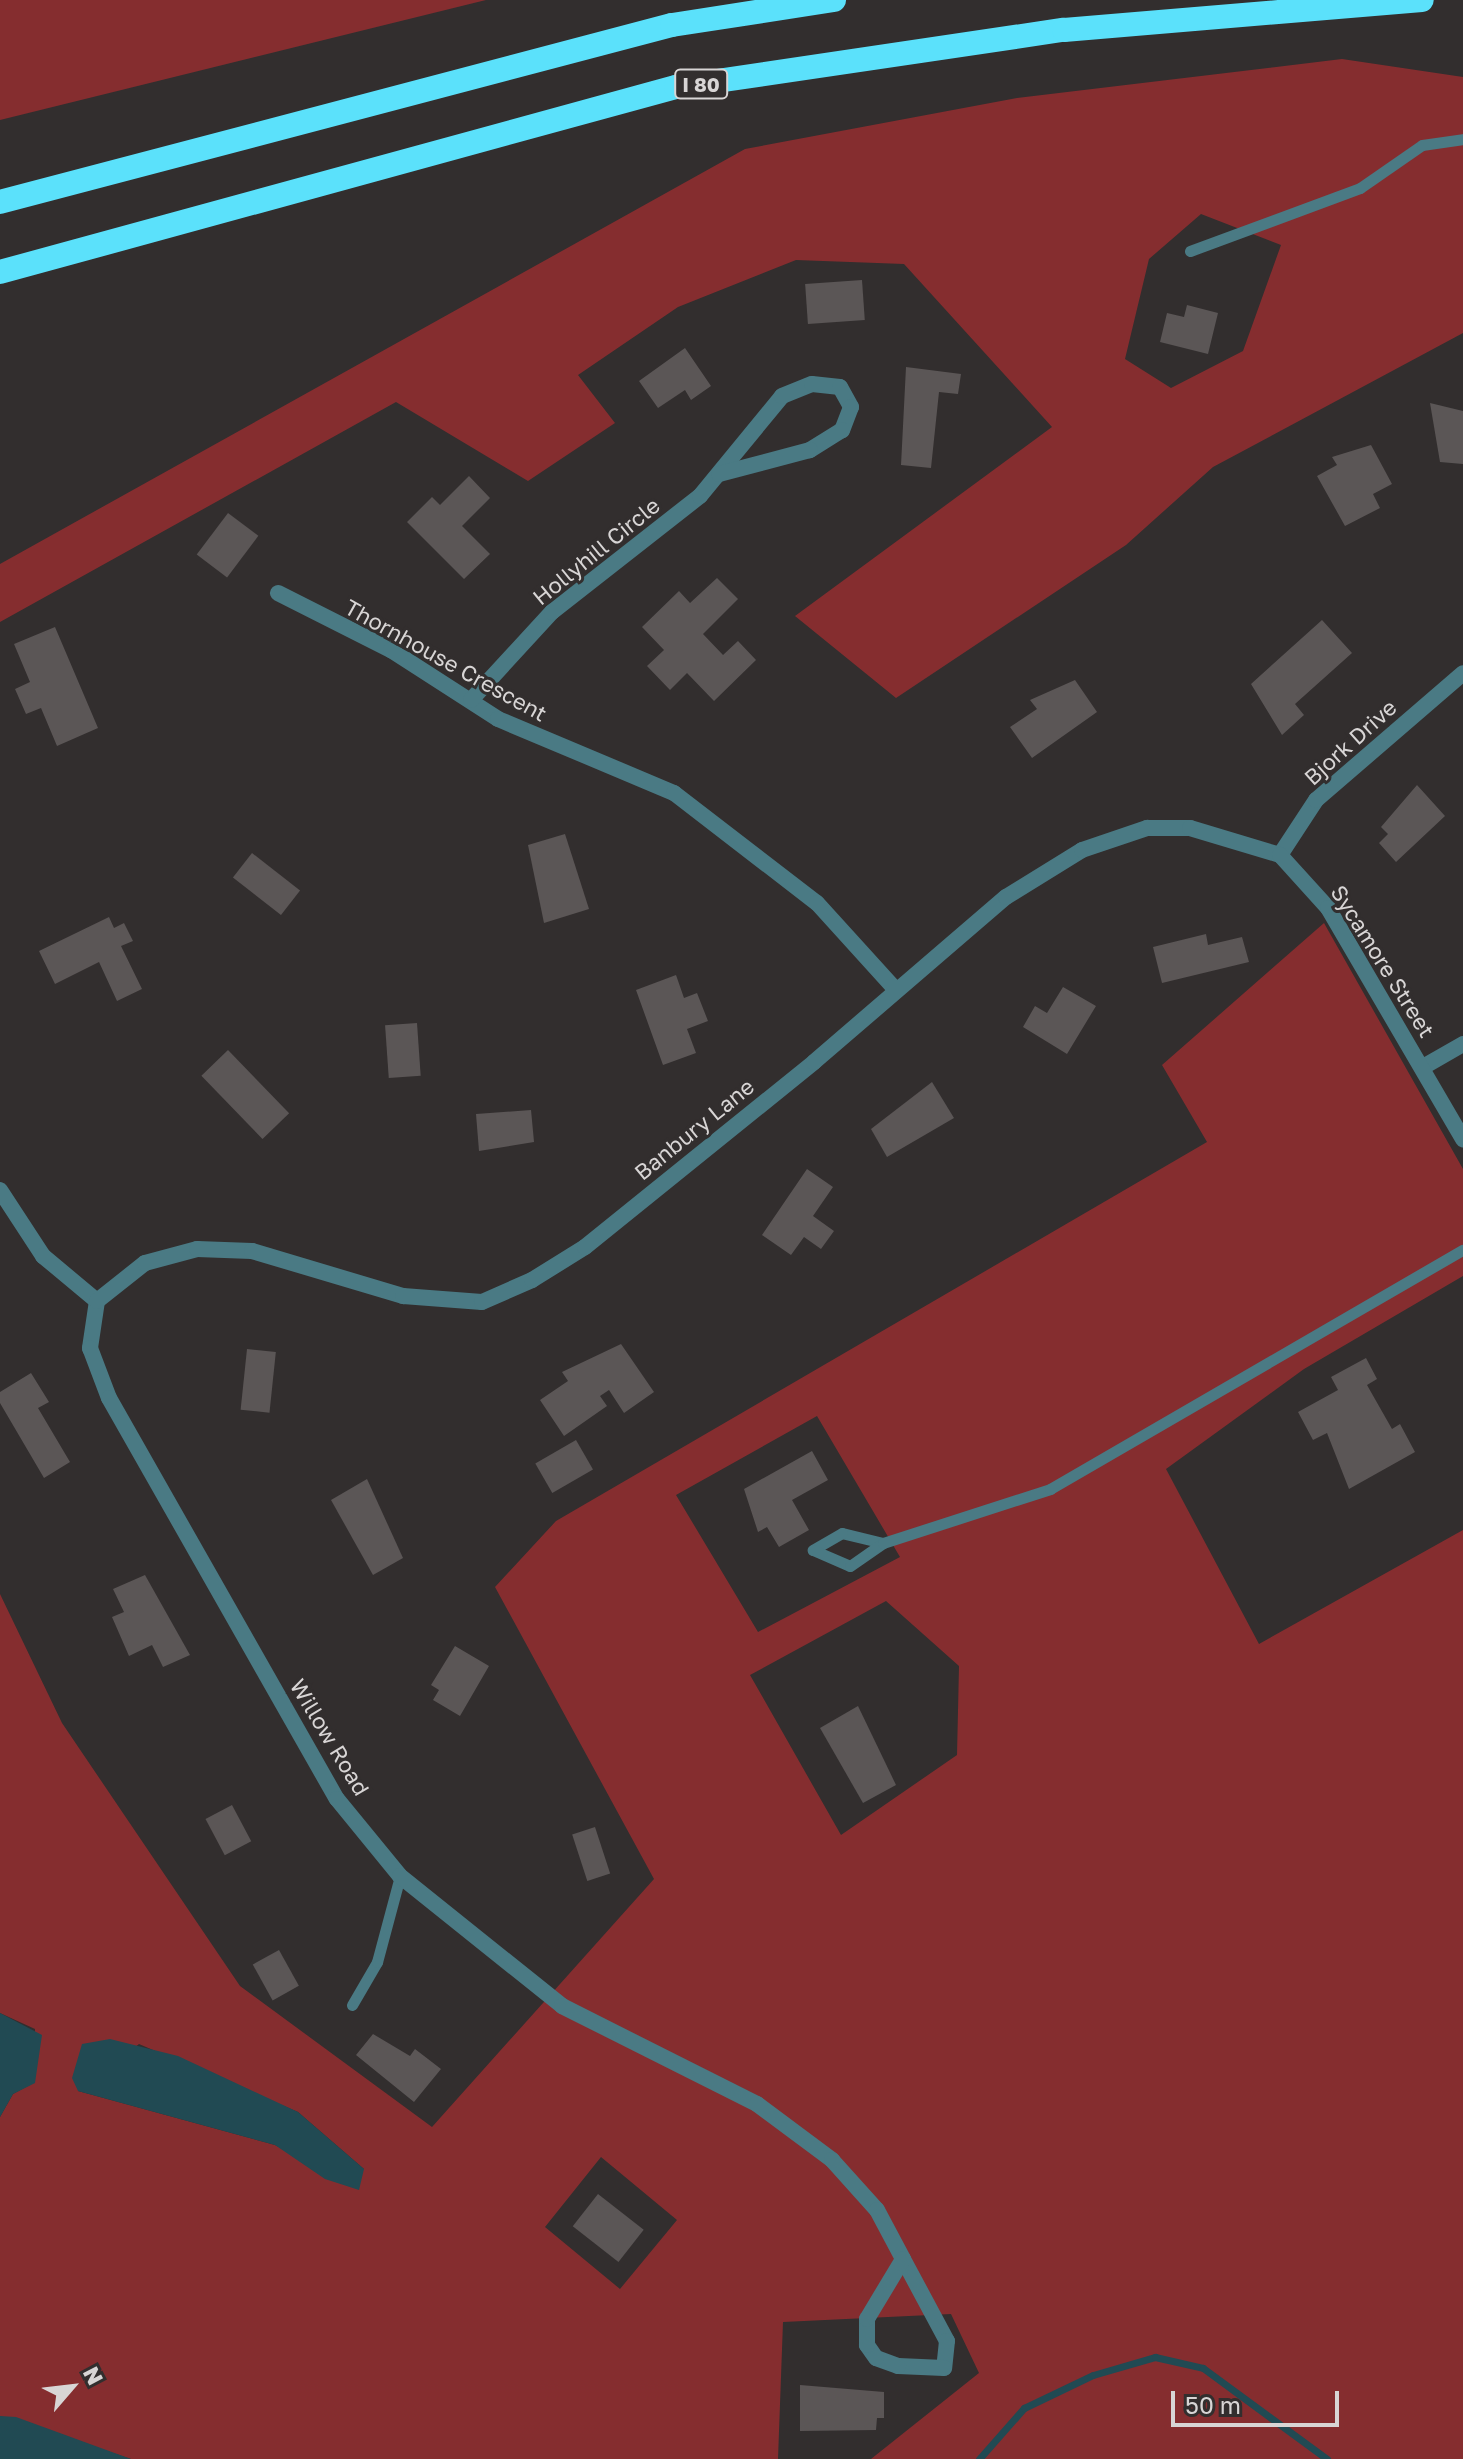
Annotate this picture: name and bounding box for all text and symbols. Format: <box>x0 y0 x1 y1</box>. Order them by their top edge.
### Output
road number: I 80 <box>673 68 729 100</box>
street label: Hollyhill Circle <box>527 492 665 610</box>
street label: Thornhouse Crescent <box>340 593 552 727</box>
street label: Bjork Drive <box>1298 694 1402 790</box>
street label: Sycamore Street <box>1326 880 1440 1042</box>
street label: Banbury Lane <box>629 1073 759 1185</box>
street label: Willow Road <box>285 1674 375 1800</box>
north arrow <box>32 2347 112 2427</box>
text: N <box>78 2362 109 2389</box>
scale bar <box>1175 2375 1343 2425</box>
text: 50 m <box>1185 2390 1241 2419</box>

